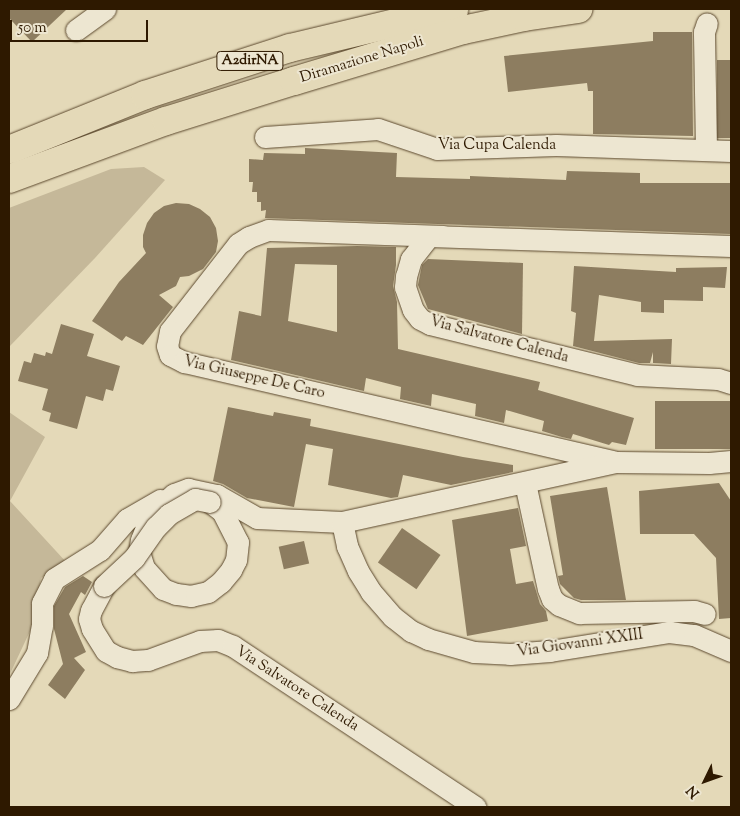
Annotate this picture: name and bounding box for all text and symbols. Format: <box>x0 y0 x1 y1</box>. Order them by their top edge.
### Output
scale bar <box>12 10 150 42</box>
text: 50 m <box>18 18 47 39</box>
street label: Diramazione Napoli <box>298 33 426 87</box>
road number: A2dirNA <box>216 49 284 72</box>
street label: Via Cupa Calenda <box>438 137 556 155</box>
street label: Via Salvatore Calenda <box>428 313 570 367</box>
street label: Via Giuseppe De Caro <box>182 353 326 403</box>
street label: Via Giovanni XXIII <box>516 626 644 662</box>
street label: Via Salvatore Calenda <box>232 642 362 736</box>
north arrow <box>680 756 730 806</box>
text: N <box>683 780 705 802</box>

